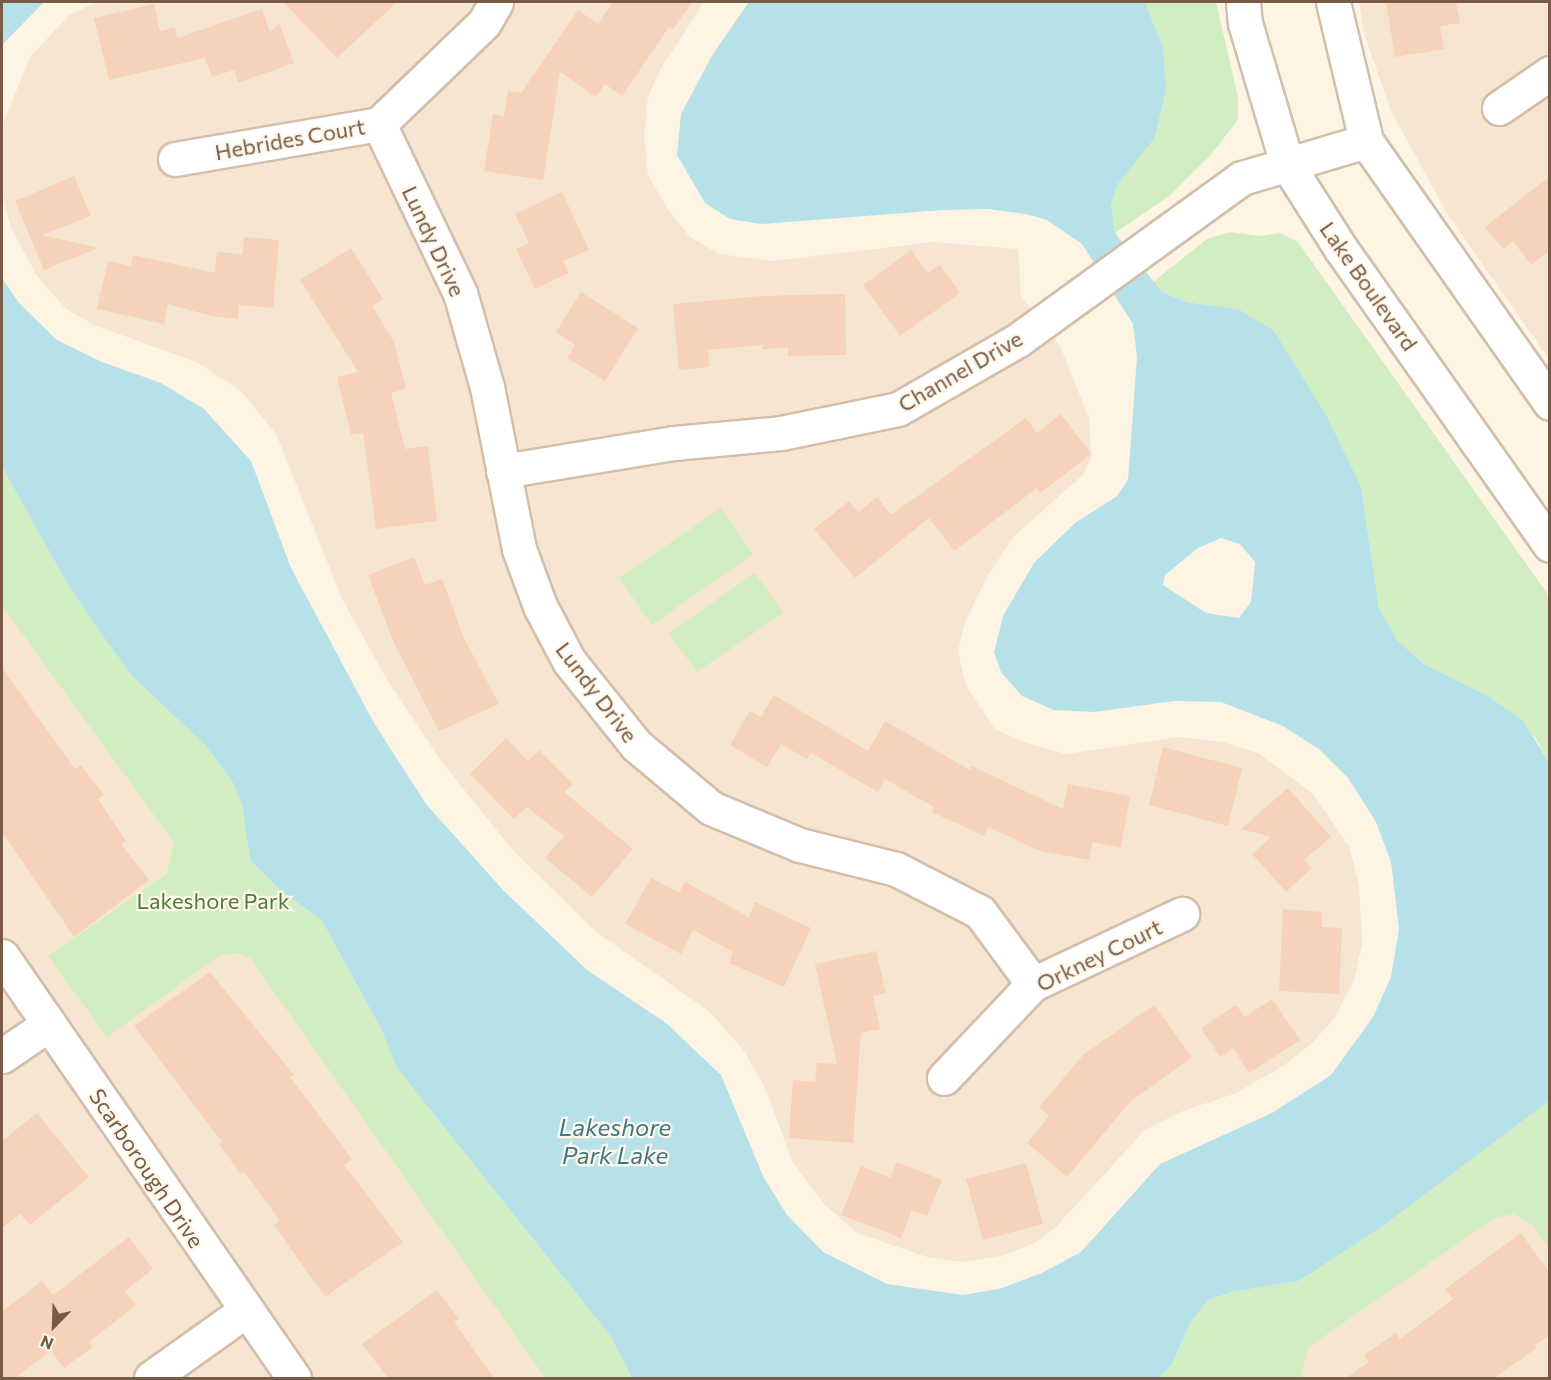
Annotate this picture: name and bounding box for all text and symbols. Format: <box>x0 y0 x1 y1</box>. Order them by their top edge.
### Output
street label: Hebrides Court <box>213 113 367 165</box>
street label: Lundy Drive <box>397 182 471 300</box>
street label: Lake Boulevard <box>1315 216 1423 356</box>
street label: Channel Drive <box>893 325 1027 417</box>
street label: Lundy Drive <box>551 637 643 747</box>
park label: Lakeshore Park <box>136 888 290 914</box>
street label: Orkney Court <box>1032 913 1166 997</box>
street label: Scarborough Drive <box>84 1084 210 1252</box>
water label: Lakeshore Park Lake <box>559 1113 671 1169</box>
north arrow <box>24 1296 84 1356</box>
text: N <box>38 1332 56 1354</box>

